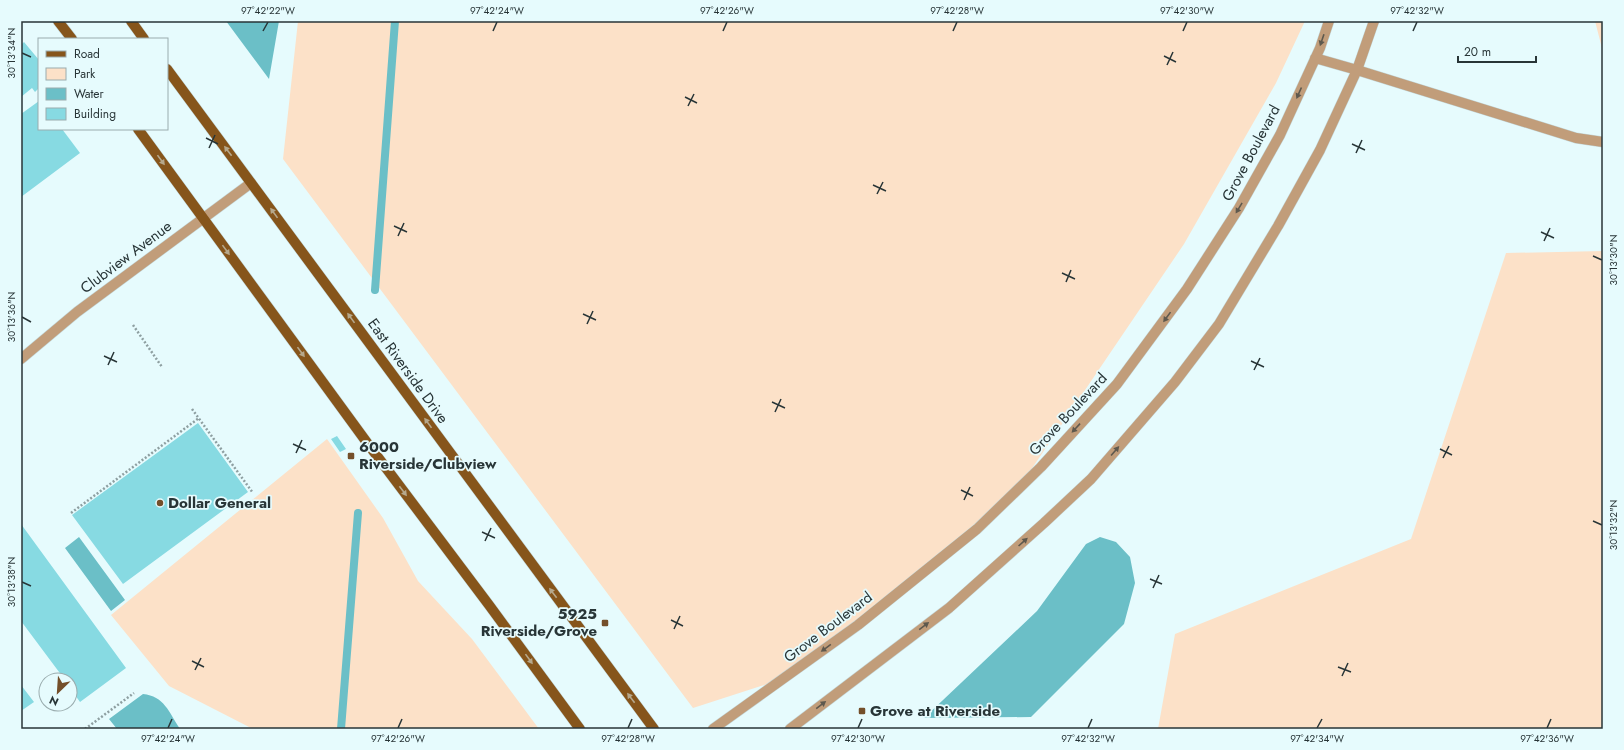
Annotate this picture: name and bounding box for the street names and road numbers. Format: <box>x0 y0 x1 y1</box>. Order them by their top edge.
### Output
street label: Grove Boulevard <box>1216 101 1286 205</box>
street label: Clubview Avenue <box>76 215 177 299</box>
street label: East Riverside Drive <box>362 314 454 428</box>
street label: Grove Boulevard <box>1024 368 1112 460</box>
street label: Grove Boulevard <box>779 586 877 668</box>

